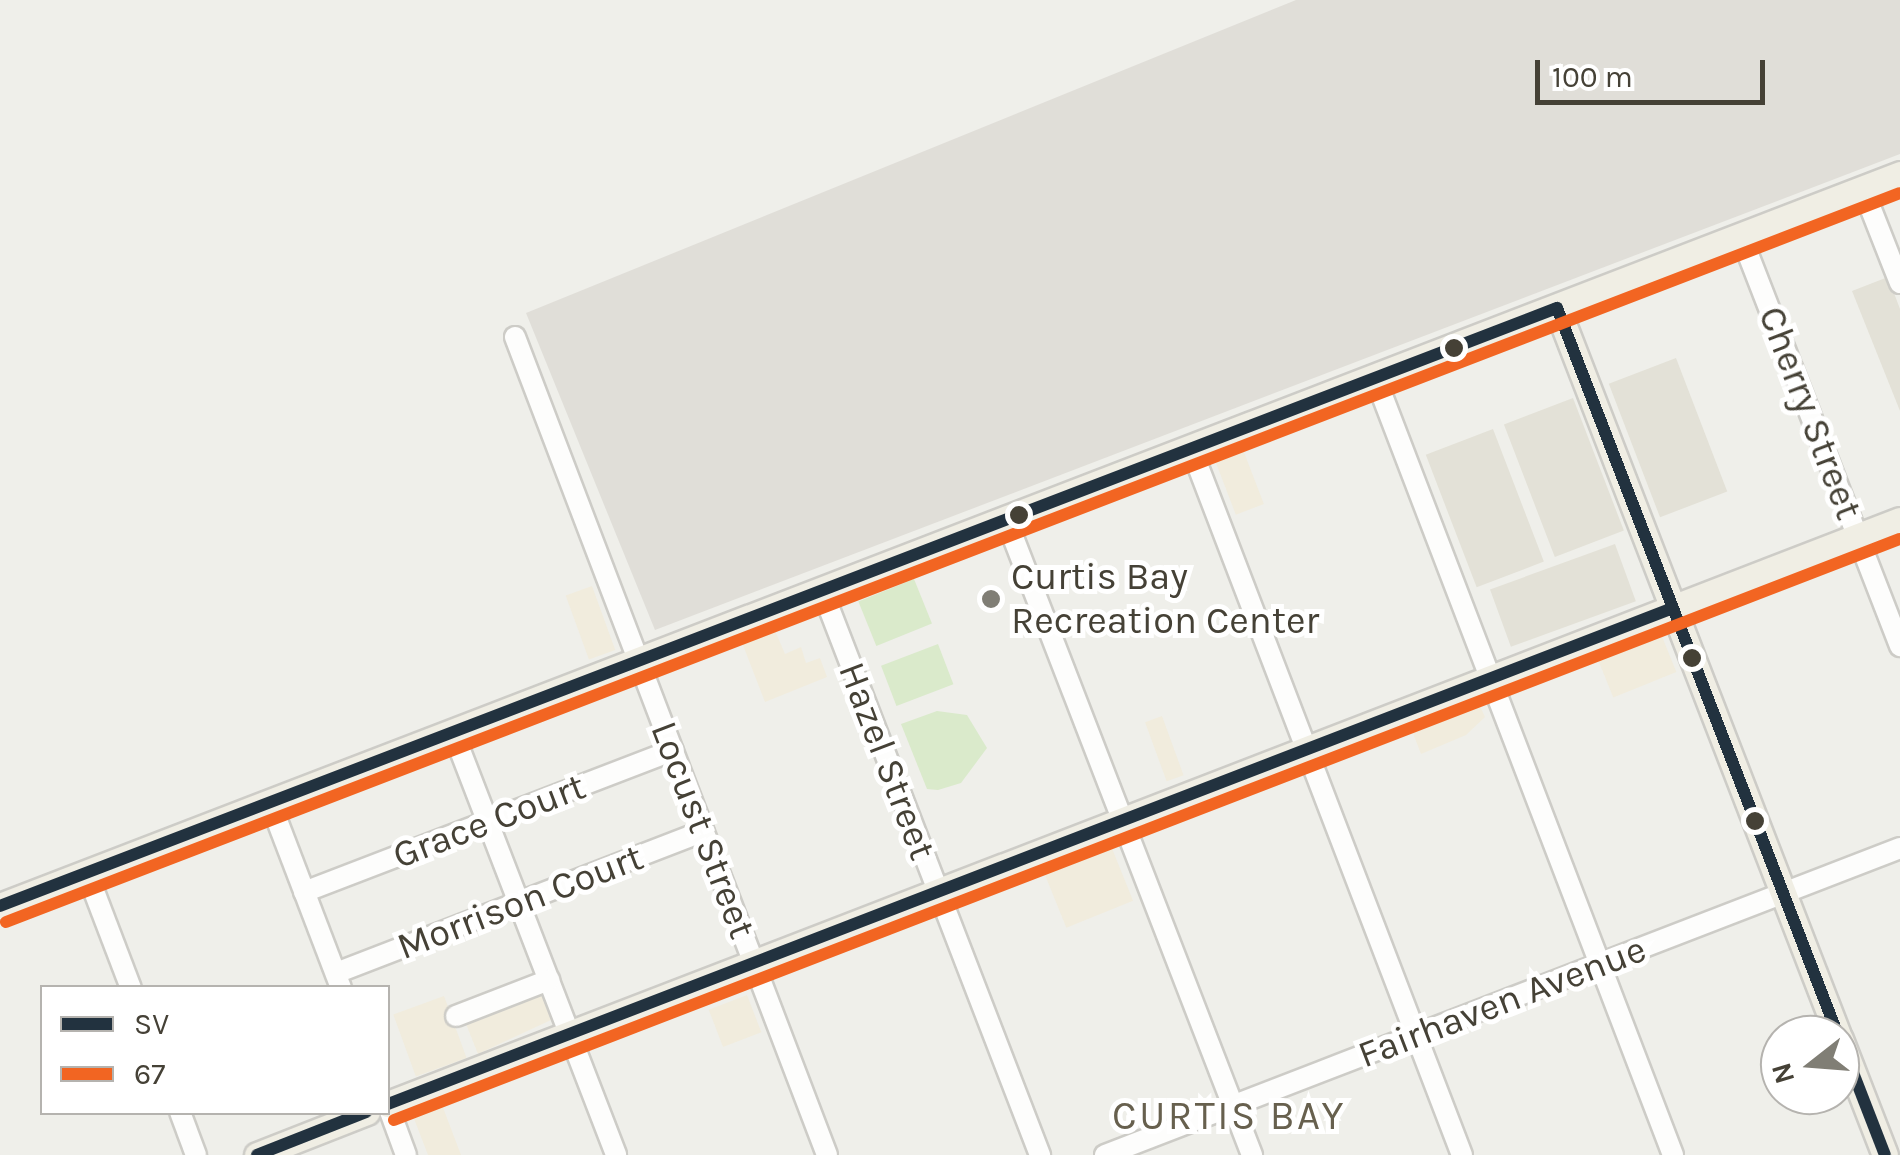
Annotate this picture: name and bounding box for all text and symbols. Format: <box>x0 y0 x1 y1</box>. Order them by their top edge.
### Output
scale bar <box>1540 40 1770 102</box>
text: 100 m <box>1552 59 1633 95</box>
street label: Cherry Street <box>1749 300 1871 526</box>
unlabelled marker <box>1444 338 1464 358</box>
unlabelled marker <box>1009 505 1029 525</box>
place label: Curtis Bay Recreation Center <box>1011 554 1319 644</box>
marker: Curtis Bay Recreation Center <box>980 588 1002 610</box>
unlabelled marker <box>1682 648 1702 668</box>
street label: Hazel Street <box>828 656 946 866</box>
street label: Locust Street <box>641 715 765 945</box>
street label: Grace Court <box>386 763 592 879</box>
unlabelled marker <box>1745 811 1765 831</box>
street label: Morrison Court <box>391 834 649 970</box>
street label: Fairhaven Avenue <box>1352 926 1652 1078</box>
legend <box>40 985 390 1115</box>
text: SV <box>134 1006 169 1042</box>
north arrow <box>1760 1015 1860 1115</box>
text: 67 <box>134 1056 165 1092</box>
text: N <box>1764 1059 1801 1088</box>
district label: CURTIS BAY <box>1112 1092 1346 1140</box>

